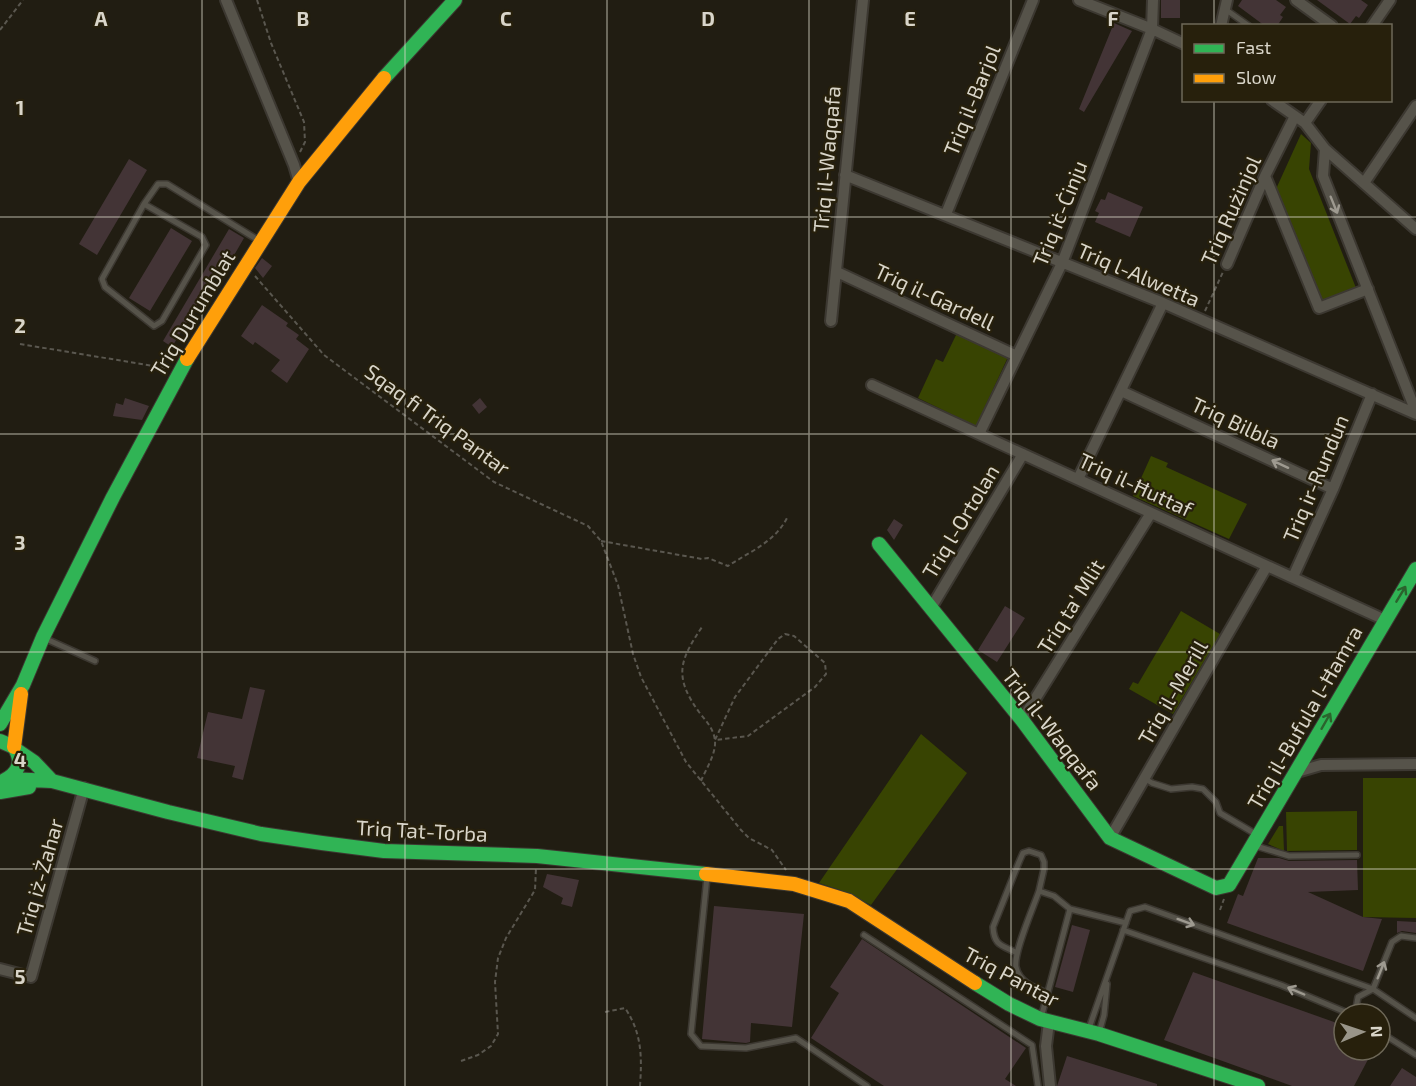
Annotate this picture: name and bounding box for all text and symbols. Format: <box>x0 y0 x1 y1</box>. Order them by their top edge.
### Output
text: A <box>94 6 108 30</box>
text: B <box>297 6 309 30</box>
text: C <box>500 6 512 30</box>
text: D <box>701 6 715 30</box>
text: E <box>904 6 916 30</box>
text: F <box>1107 6 1119 30</box>
legend <box>1182 24 1392 102</box>
text: Fast <box>1236 36 1271 58</box>
street label: Triq il-Barjol <box>937 40 1006 159</box>
text: Slow <box>1236 66 1277 88</box>
street label: Triq il-Waqqafa <box>807 85 845 233</box>
text: 1 <box>16 95 24 119</box>
street label: Triq Rużinjol <box>1195 151 1266 269</box>
street label: Triq iċ-Ċinju <box>1027 157 1092 270</box>
one-way arrow <box>1329 195 1340 214</box>
street label: Triq l-Alwetta <box>1074 237 1204 311</box>
street label: Triq Durumblat <box>144 245 240 381</box>
street label: Triq il-Gardell <box>871 257 1000 335</box>
text: 2 <box>14 313 26 337</box>
street label: Sqaq fi Triq Pantar <box>361 358 516 480</box>
street label: Triq Bilbla <box>1188 391 1284 453</box>
street label: Triq ir-Rundun <box>1277 411 1353 545</box>
street label: Triq il-Ħuttaf <box>1075 447 1198 522</box>
one-way arrow <box>1272 458 1290 470</box>
street label: Triq l-Ortolan <box>916 460 1004 582</box>
text: 3 <box>14 530 26 554</box>
street label: Triq ta' Mlit <box>1031 554 1109 658</box>
one-way arrow <box>1395 586 1407 603</box>
street label: Triq il-Bufula l-Ħamra <box>1241 621 1367 813</box>
street label: Triq il-Merill <box>1132 635 1212 749</box>
street label: Triq il-Waqqafa <box>998 663 1108 795</box>
one-way arrow <box>1320 713 1332 730</box>
text: 4 <box>14 747 27 771</box>
street label: Triq Tat-Torba <box>356 814 488 846</box>
street label: Triq iż-Żahar <box>10 815 68 939</box>
one-way arrow <box>1176 917 1194 928</box>
street label: Triq Pantar <box>960 940 1065 1012</box>
one-way arrow <box>1376 961 1387 980</box>
text: 5 <box>14 964 26 988</box>
one-way arrow <box>1287 985 1306 996</box>
north arrow <box>1332 1002 1392 1062</box>
text: N <box>1368 1025 1387 1038</box>

